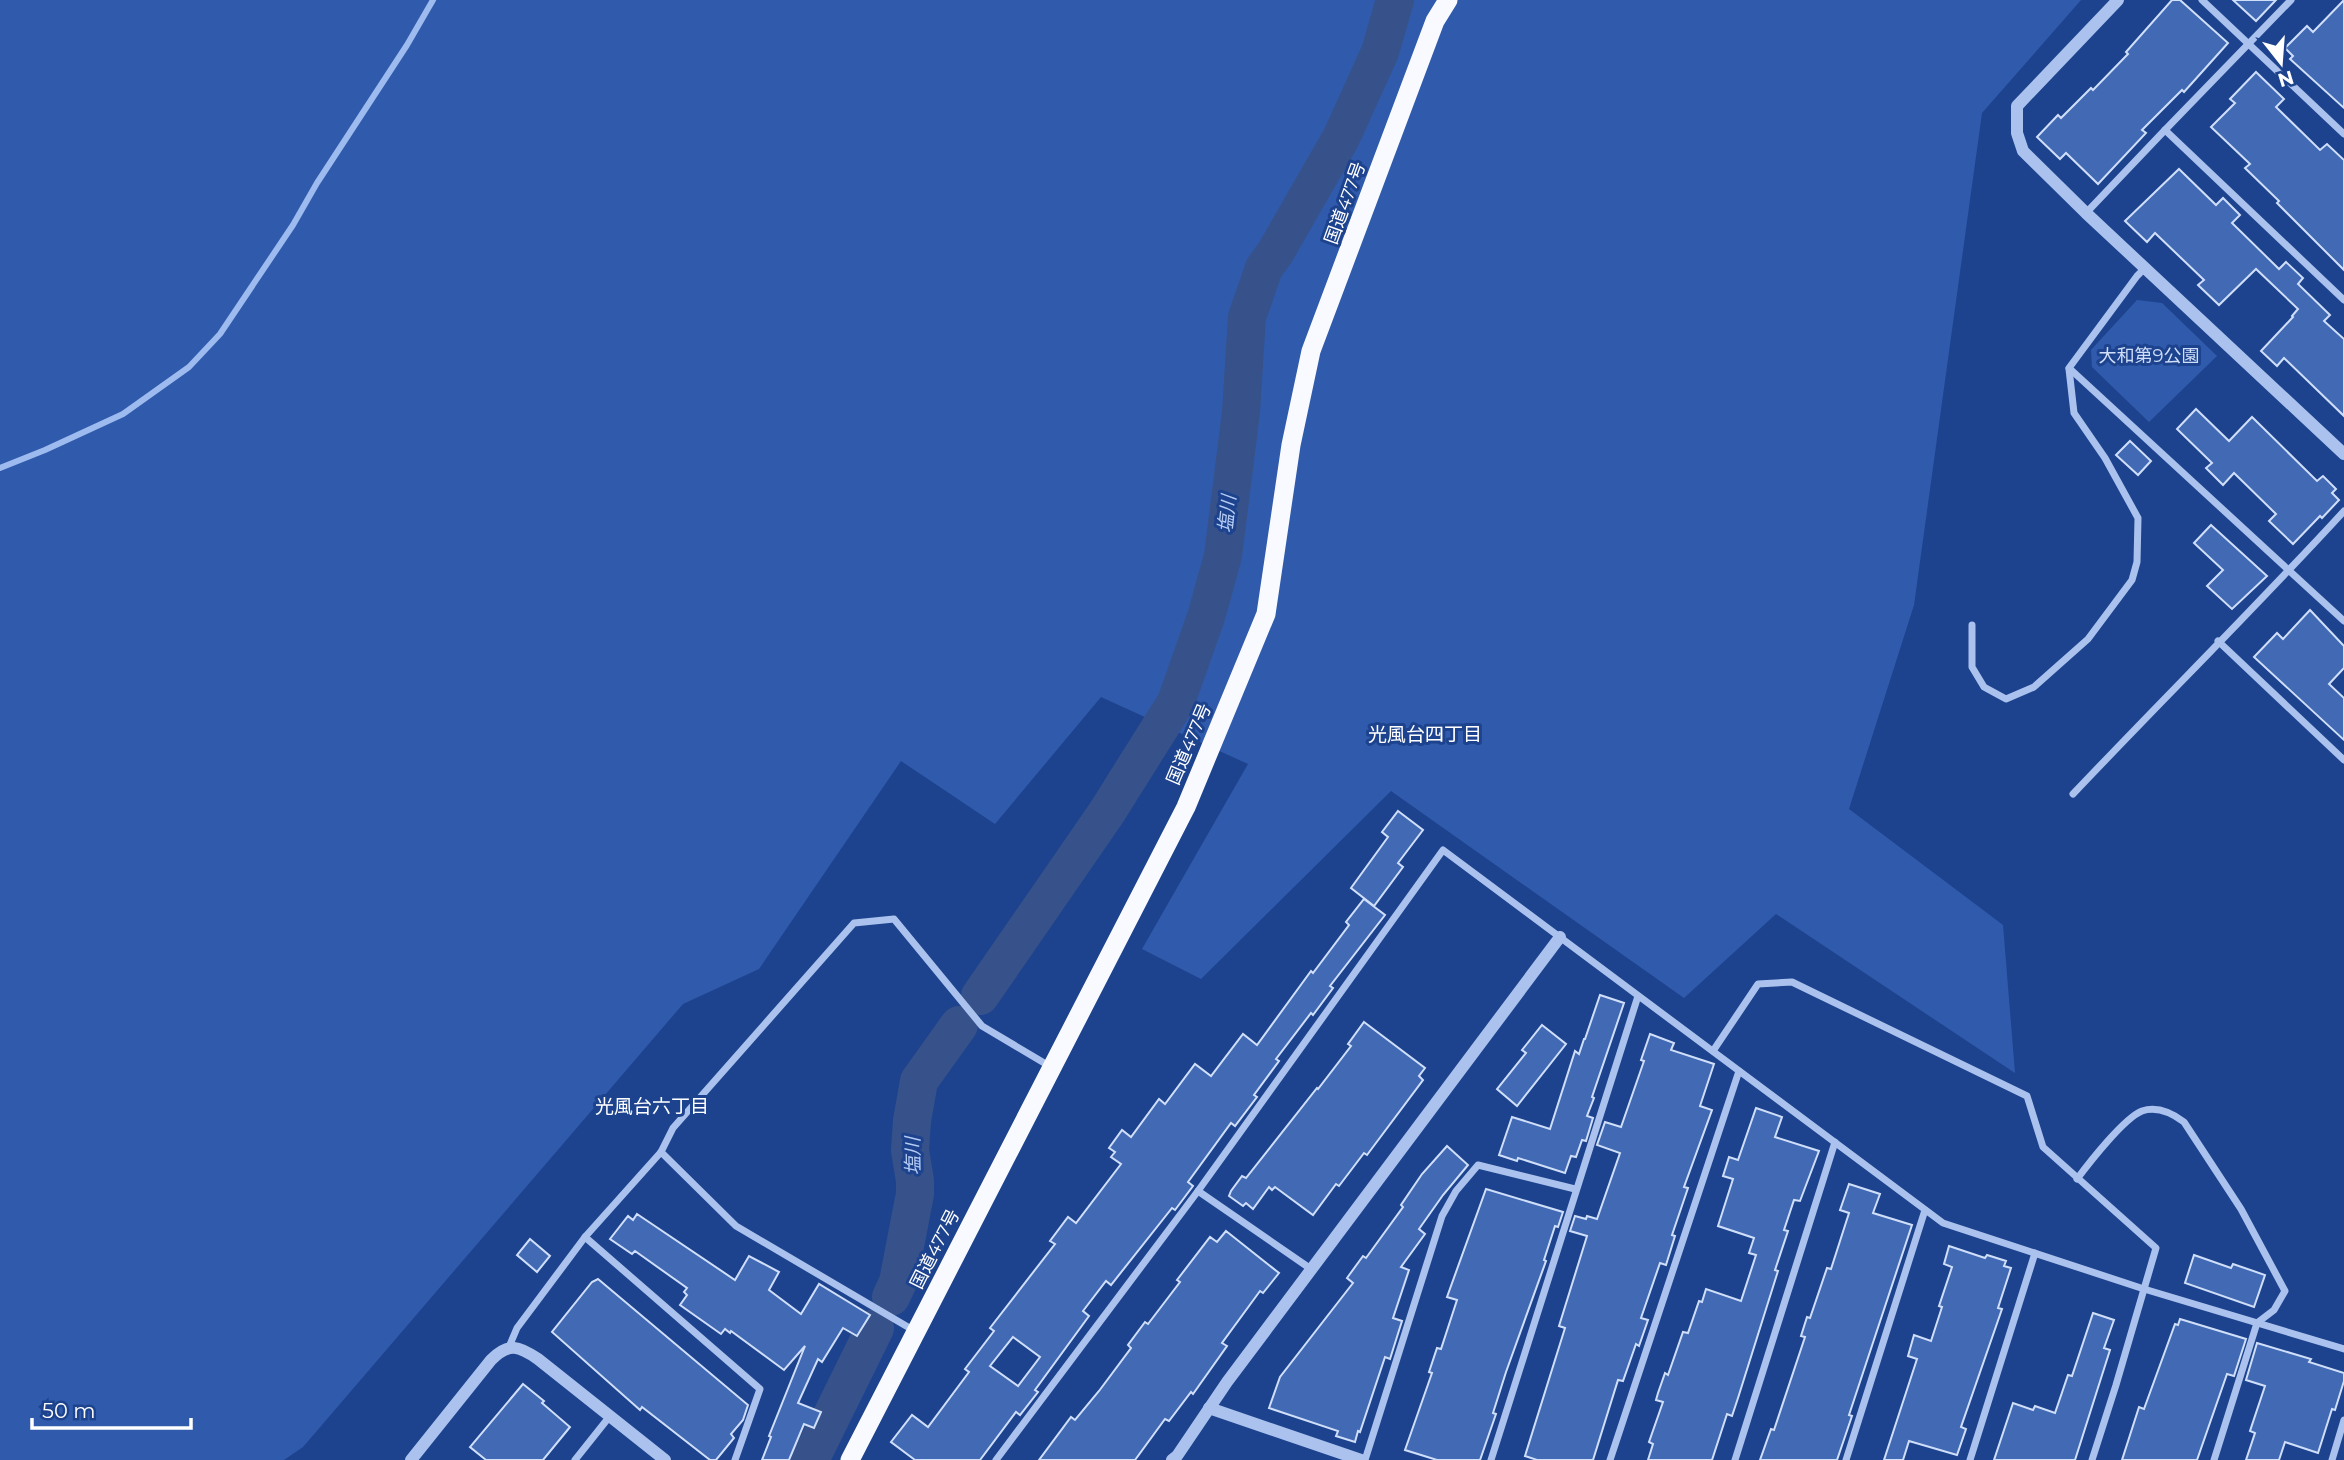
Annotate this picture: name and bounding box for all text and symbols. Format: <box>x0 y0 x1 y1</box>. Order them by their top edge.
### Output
north arrow <box>2246 28 2316 98</box>
text: N <box>2275 66 2297 92</box>
street label: 国道477号 <box>1320 159 1370 247</box>
park label: 大和第9公園 <box>2099 345 2199 367</box>
water label: 塩川 <box>1214 492 1241 534</box>
street label: 国道477号 <box>1162 700 1216 788</box>
district label: 光風台四丁目 <box>1368 723 1482 746</box>
district label: 光風台六丁目 <box>595 1095 709 1118</box>
water label: 塩川 <box>901 1135 925 1175</box>
street label: 国道477号 <box>906 1206 964 1292</box>
scale bar <box>32 1386 191 1430</box>
text: 50 m <box>42 1398 96 1423</box>

